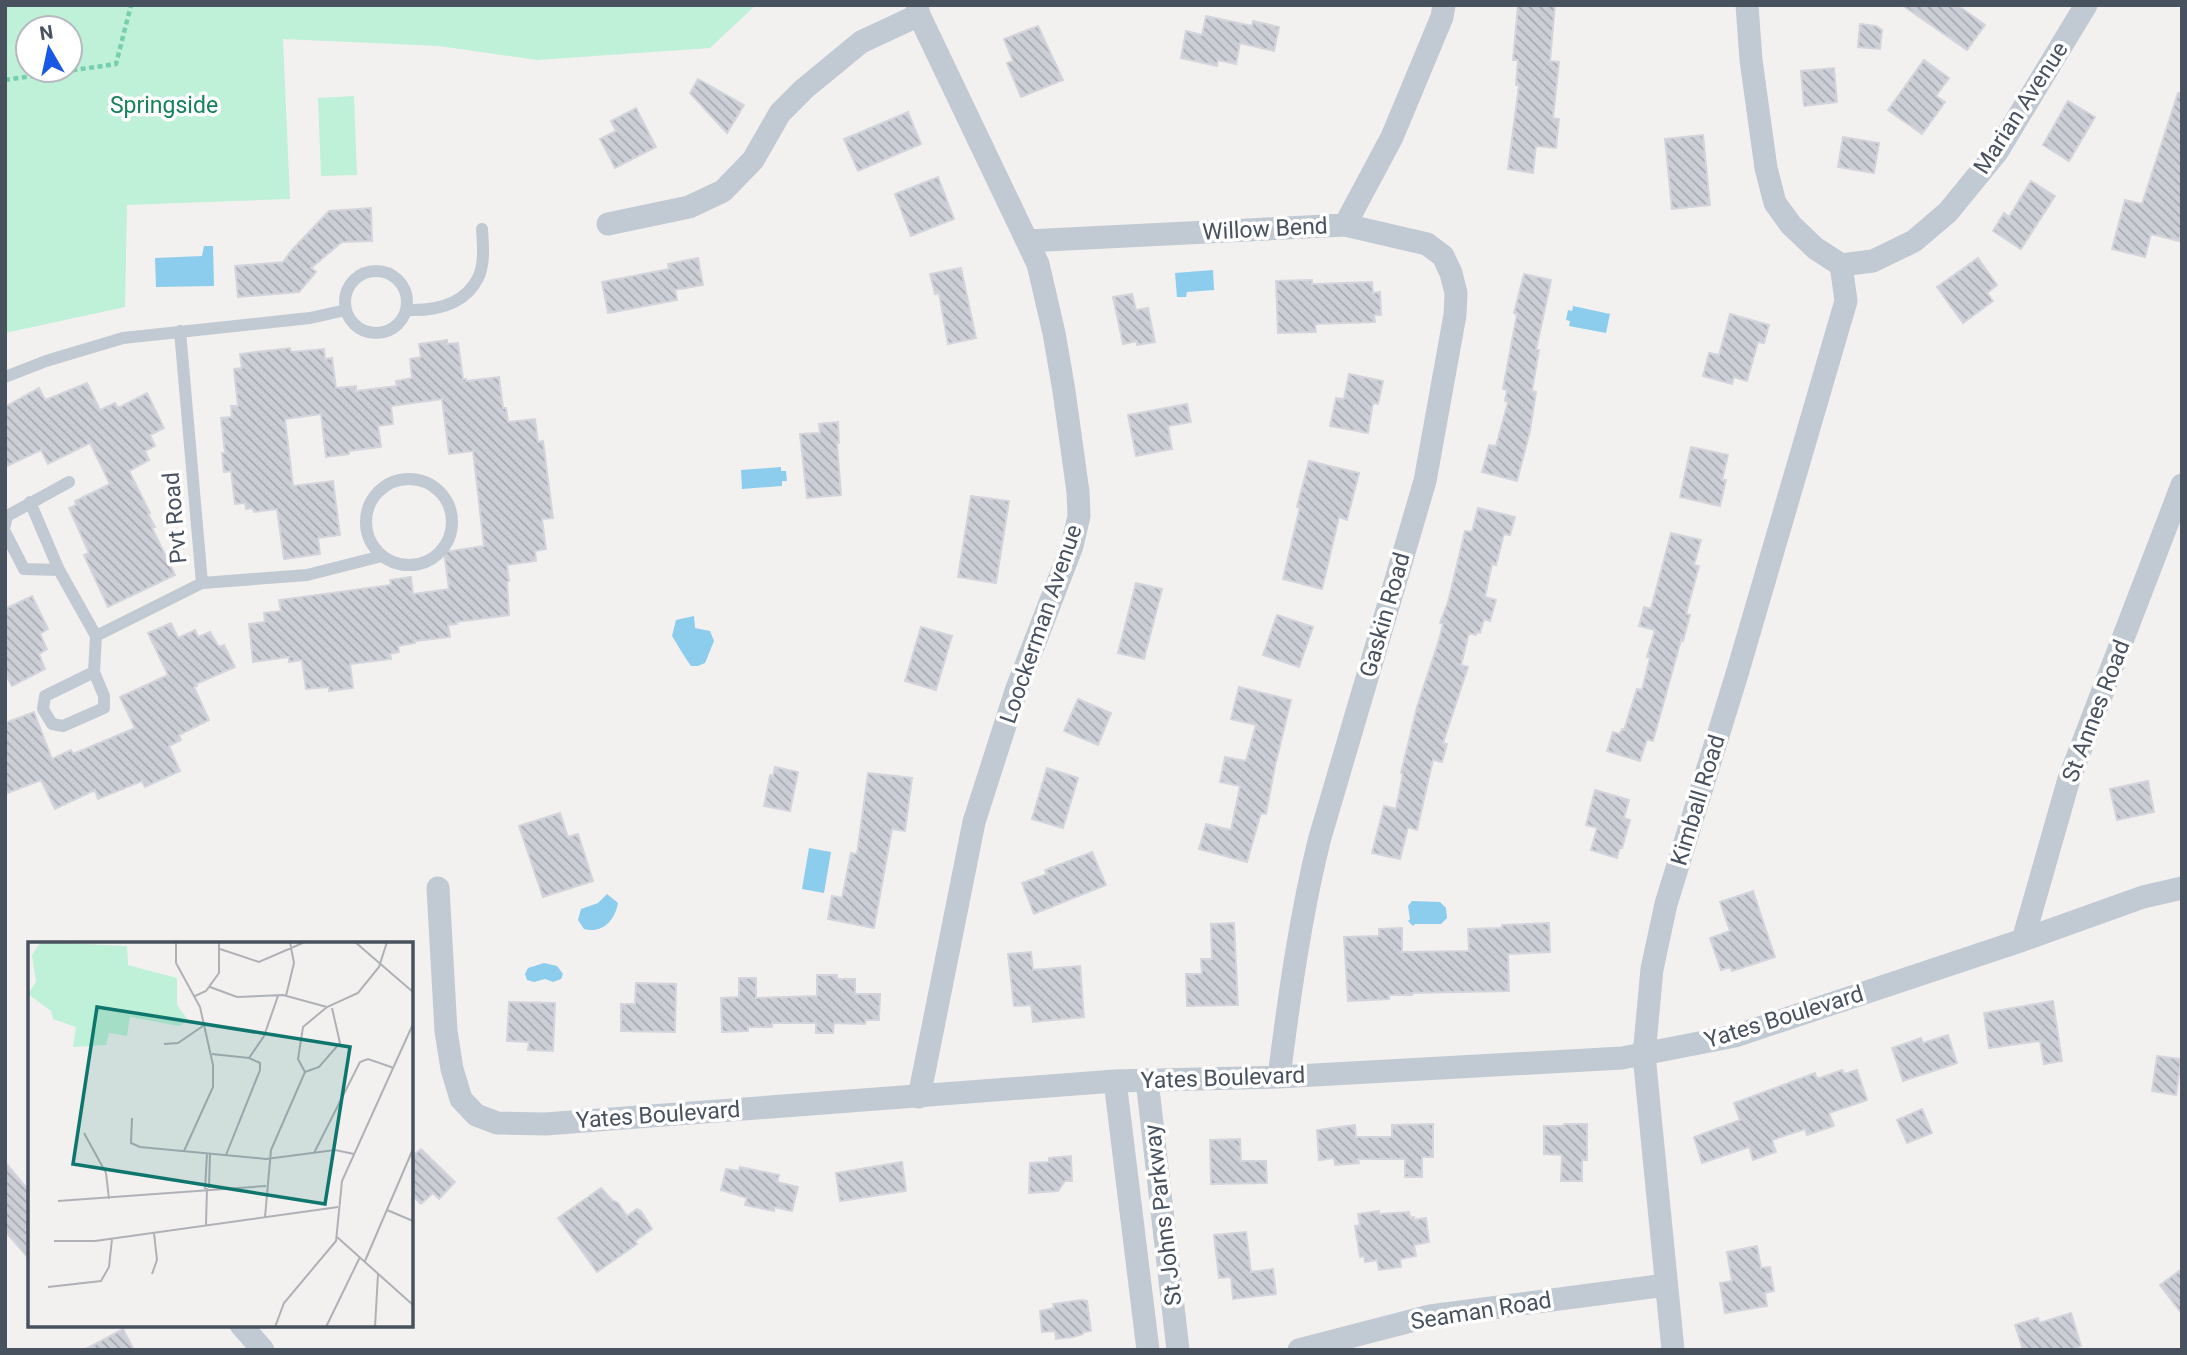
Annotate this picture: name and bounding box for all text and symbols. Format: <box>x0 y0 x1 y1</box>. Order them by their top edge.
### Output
north arrow <box>14 14 84 84</box>
text: N <box>38 20 55 45</box>
street label: Marian Avenue <box>1968 37 2074 179</box>
park label: Springside <box>110 92 218 119</box>
street label: Willow Bend <box>1202 212 1328 246</box>
street label: Pvt Road <box>158 471 192 565</box>
street label: Loockerman Avenue <box>994 521 1088 727</box>
street label: Gaskin Road <box>1354 550 1416 680</box>
street label: St Annes Road <box>2057 636 2135 786</box>
street label: Kimball Road <box>1665 731 1731 869</box>
inset map <box>28 942 413 1327</box>
street label: Yates Boulevard <box>1701 980 1867 1054</box>
street label: Yates Boulevard <box>1140 1062 1306 1094</box>
street label: Yates Boulevard <box>575 1096 741 1134</box>
street label: St Johns Parkway <box>1138 1123 1188 1307</box>
street label: Seaman Road <box>1409 1287 1553 1335</box>

